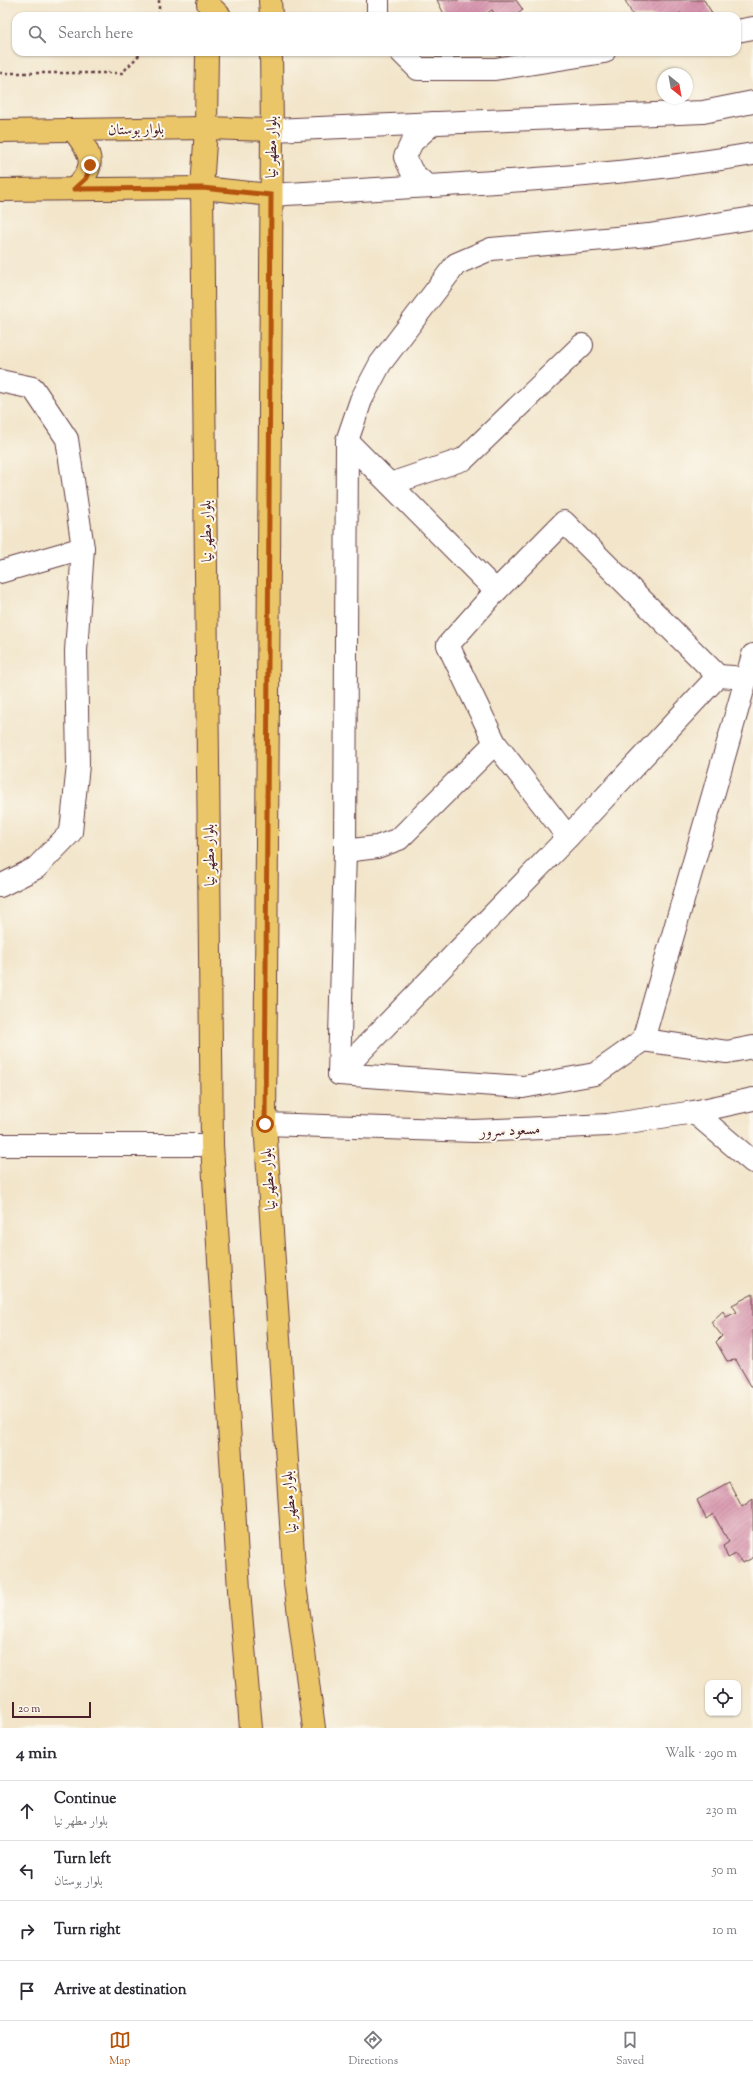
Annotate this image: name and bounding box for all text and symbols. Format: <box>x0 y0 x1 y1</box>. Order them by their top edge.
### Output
search box <box>12 12 741 56</box>
icon: search <box>26 23 48 45</box>
text: Search here <box>58 24 133 45</box>
north arrow <box>657 68 693 104</box>
street label: بلوار مطهر نیا <box>261 116 284 178</box>
street label: بلوار بوستان <box>108 120 164 141</box>
route end <box>81 156 99 174</box>
street label: بلوار مطهر نیا <box>196 500 219 562</box>
street label: بلوار مطهر نیا <box>199 824 222 886</box>
route start <box>256 1115 274 1133</box>
street label: مسعود سرور <box>477 1119 541 1144</box>
street label: بلوار مطهر نیا <box>257 1147 282 1211</box>
street label: بلوار مطهر نیا <box>278 1470 303 1534</box>
map controls <box>705 1680 741 1716</box>
button: locate <box>705 1680 741 1716</box>
scale bar <box>12 1700 91 1719</box>
text: 20 m <box>18 1701 40 1717</box>
text: 4 min <box>16 1742 57 1766</box>
text: Walk · 290 m <box>665 1745 737 1763</box>
text: Continue <box>54 1789 116 1810</box>
icon: ahead <box>16 1800 38 1822</box>
text: 230 m <box>705 1802 737 1820</box>
text: بلوار مطهر نیا <box>54 1813 108 1831</box>
text: Turn left <box>54 1849 111 1870</box>
icon: left <box>16 1860 38 1882</box>
text: 50 m <box>712 1862 737 1880</box>
text: بلوار بوستان <box>54 1873 103 1891</box>
icon: right <box>16 1920 38 1942</box>
text: Turn right <box>54 1920 120 1941</box>
text: 10 m <box>712 1922 737 1940</box>
icon: arrive <box>16 1980 38 2002</box>
text: Arrive at destination <box>54 1980 187 2001</box>
tab: Map <box>109 2029 131 2069</box>
tab: Directions <box>349 2029 398 2069</box>
tab: Saved <box>616 2029 644 2069</box>

